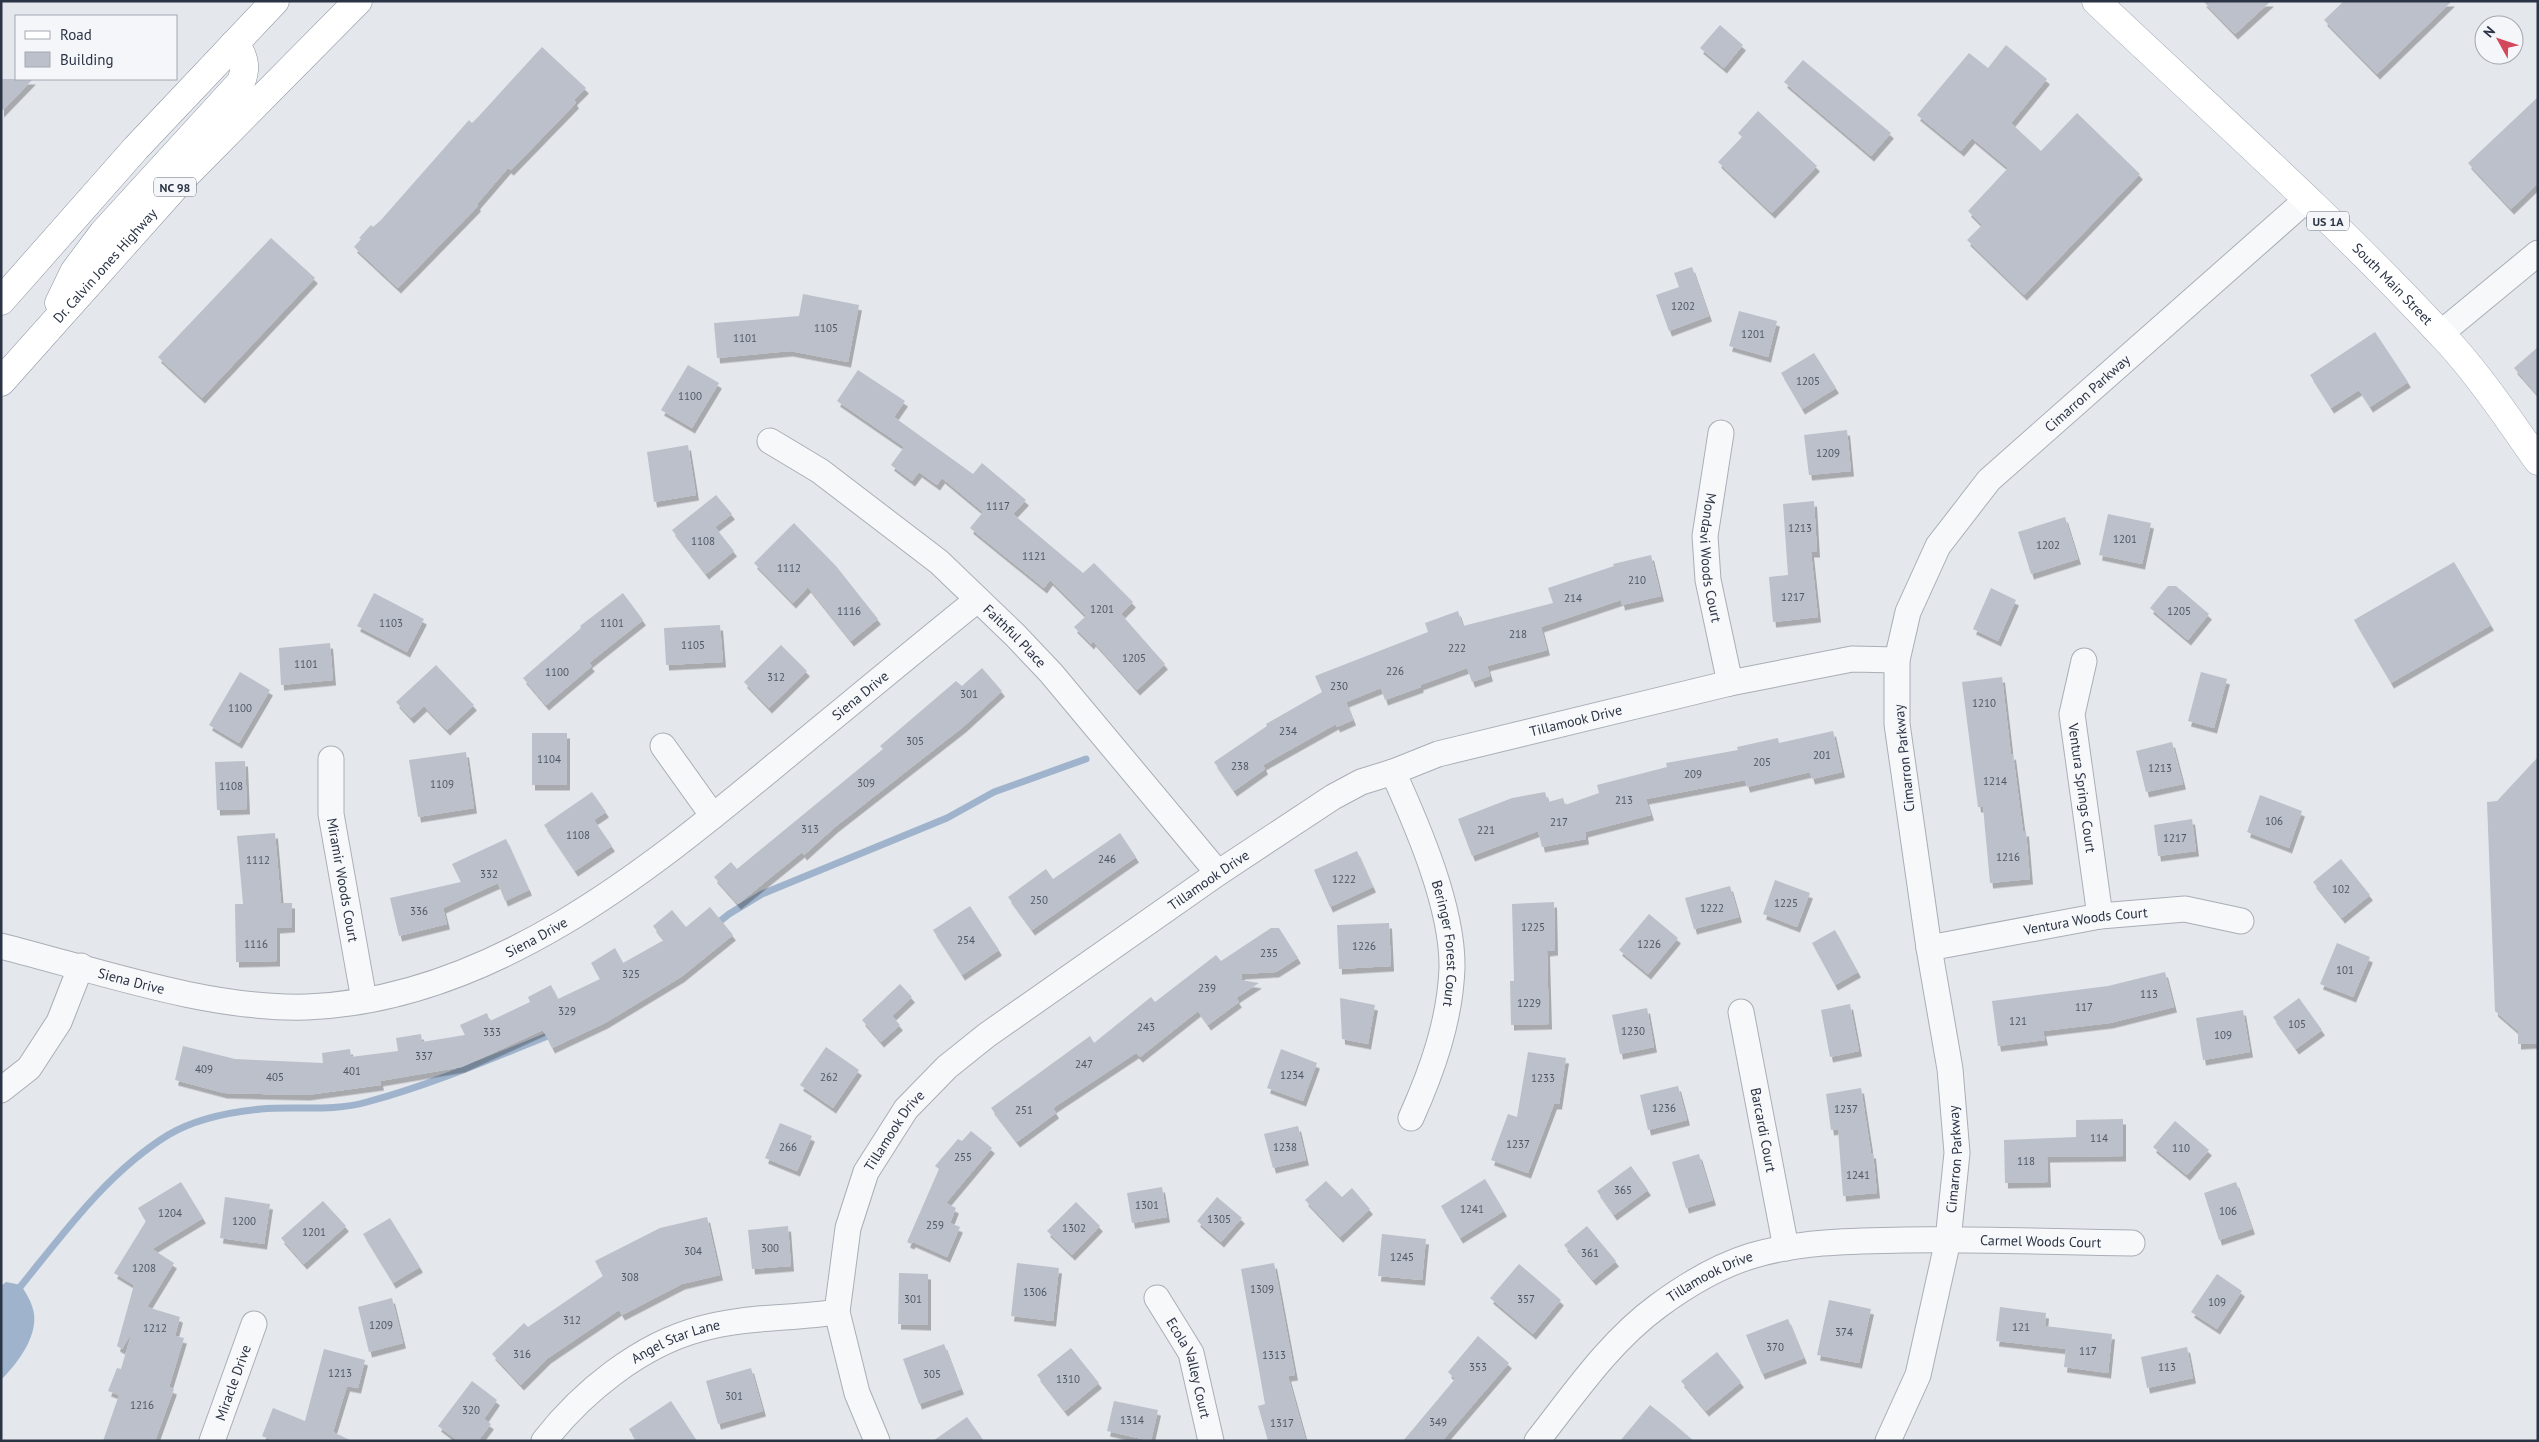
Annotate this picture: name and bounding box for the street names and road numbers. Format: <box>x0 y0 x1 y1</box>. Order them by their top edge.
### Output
road number: NC 98 <box>154 178 196 196</box>
street label: Dr. Calvin Jones Highway <box>49 204 161 327</box>
road number: US 1A <box>2307 212 2349 230</box>
street label: South Main Street <box>2349 239 2437 329</box>
street label: Cimarron Parkway <box>2041 350 2134 436</box>
street label: Mondavi Woods Court <box>1696 492 1726 624</box>
street label: Faithful Place <box>979 600 1050 671</box>
street label: Siena Drive <box>828 667 892 724</box>
street label: Tillamook Drive <box>1528 701 1624 740</box>
street label: Cimarron Parkway <box>1889 703 1919 813</box>
street label: Ventura Springs Court <box>2064 721 2100 854</box>
street label: Miramir Woods Court <box>323 817 363 944</box>
street label: Tillamook Drive <box>1165 846 1253 914</box>
street label: Beringer Forest Court <box>1428 878 1461 1009</box>
street label: Ventura Woods Court <box>2021 903 2148 939</box>
street label: Siena Drive <box>502 913 571 961</box>
street label: Siena Drive <box>96 964 166 998</box>
street label: Tillamook Drive <box>860 1086 928 1175</box>
street label: Barcardi Court <box>1747 1086 1780 1174</box>
street label: Cimarron Parkway <box>1942 1104 1966 1214</box>
street label: Carmel Woods Court <box>1980 1231 2102 1252</box>
street label: Tillamook Drive <box>1663 1247 1755 1306</box>
street label: Ecola Valley Court <box>1162 1314 1215 1420</box>
street label: Angel Star Lane <box>628 1315 722 1367</box>
street label: Miracle Drive <box>211 1342 255 1423</box>

